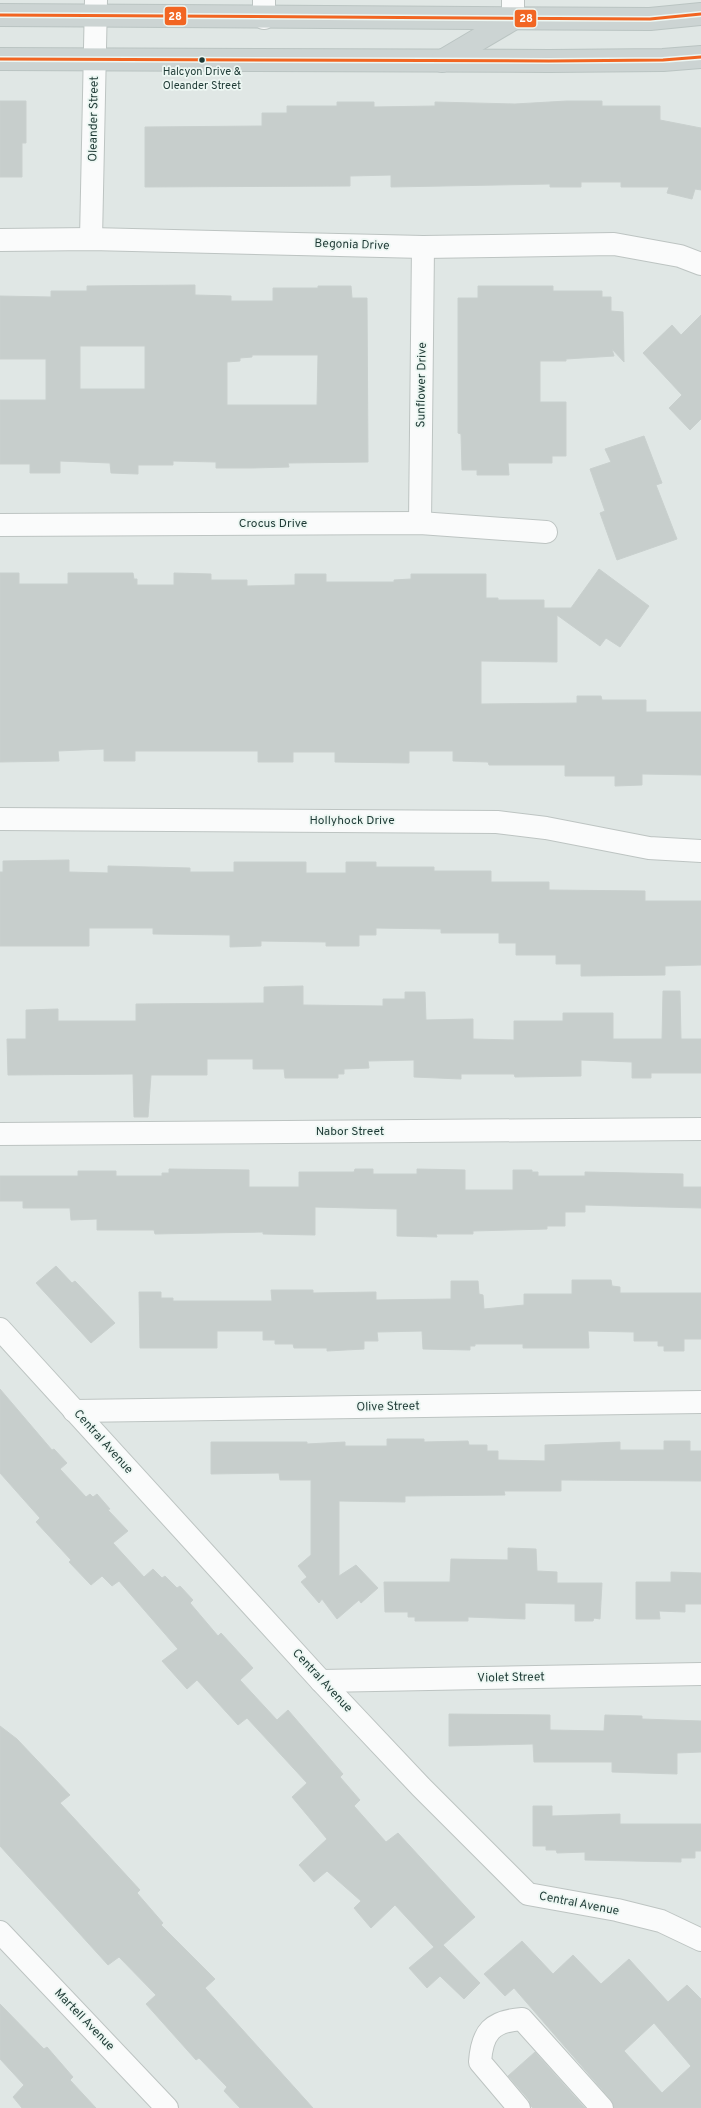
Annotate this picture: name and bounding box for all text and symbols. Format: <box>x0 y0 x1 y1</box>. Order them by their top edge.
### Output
line badge: 28 <box>164 6 187 26</box>
line badge: 28 <box>514 9 537 28</box>
text: 28 <box>168 10 182 24</box>
text: 28 <box>519 12 533 26</box>
marker: Halcyon Drive & Oleander Street <box>197 55 207 65</box>
place label: Halcyon Drive & Oleander Street <box>163 65 242 93</box>
street label: Oleander Street <box>85 76 103 162</box>
street label: Begonia Drive <box>314 236 390 254</box>
street label: Sunflower Drive <box>413 342 431 428</box>
street label: Crocus Drive <box>239 516 307 532</box>
street label: Hollyhock Drive <box>309 813 395 829</box>
street label: Nabor Street <box>316 1124 384 1140</box>
street label: Olive Street <box>356 1398 420 1416</box>
street label: Central Avenue <box>70 1406 136 1478</box>
street label: Central Avenue <box>288 1646 356 1716</box>
street label: Violet Street <box>477 1669 545 1687</box>
street label: Central Avenue <box>538 1888 620 1920</box>
street label: Martell Avenue <box>50 1986 118 2054</box>

